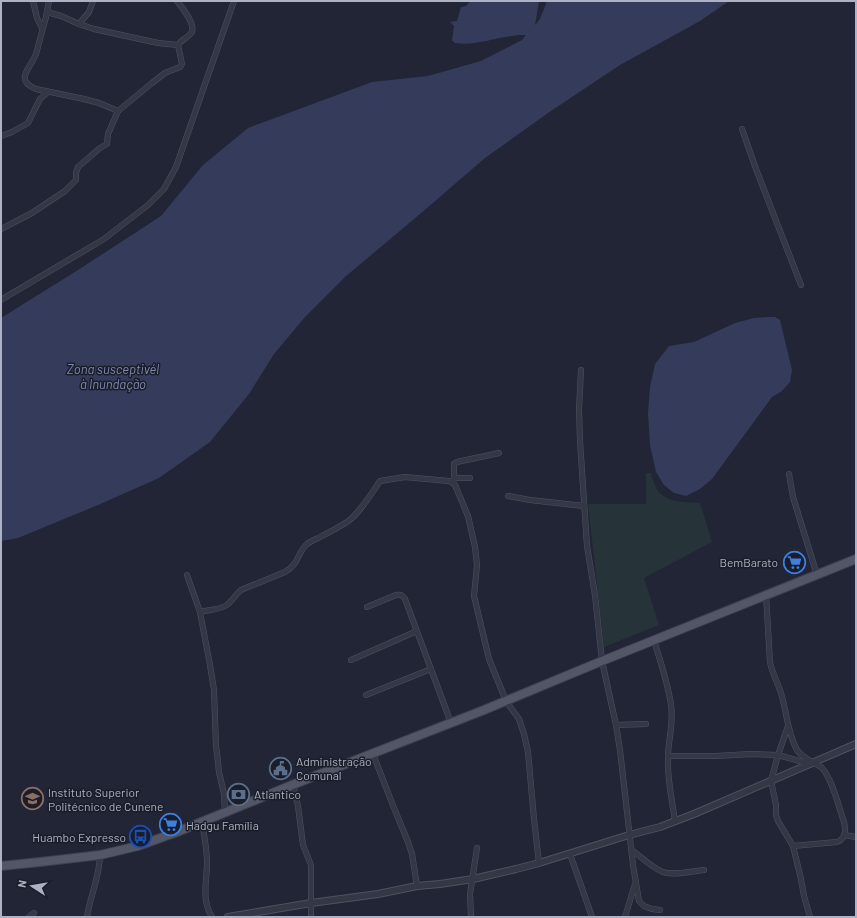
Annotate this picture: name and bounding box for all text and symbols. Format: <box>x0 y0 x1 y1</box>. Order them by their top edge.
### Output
water label: Zona susceptivél à Inundação <box>67 361 159 392</box>
supermarket icon: BemBarato <box>781 549 807 575</box>
place label: BemBarato <box>719 555 778 569</box>
place label: Administração Comunal <box>296 754 372 782</box>
public building icon: Administração Comunal <box>268 755 294 781</box>
bank icon: Atlantico <box>226 781 252 807</box>
place label: Instituto Superior Politécnico de Cunene <box>48 785 163 813</box>
school or university icon: Instituto Superior Politécnico de Cunene <box>19 786 45 812</box>
place label: Atlantico <box>254 787 301 801</box>
supermarket icon: Hadgu Família <box>157 812 183 838</box>
place label: Hadgu Família <box>186 818 259 832</box>
bus stop icon: Huambo Expresso <box>128 824 154 850</box>
place label: Huambo Expresso <box>32 830 126 844</box>
north arrow <box>12 866 52 906</box>
text: N <box>15 879 29 889</box>

